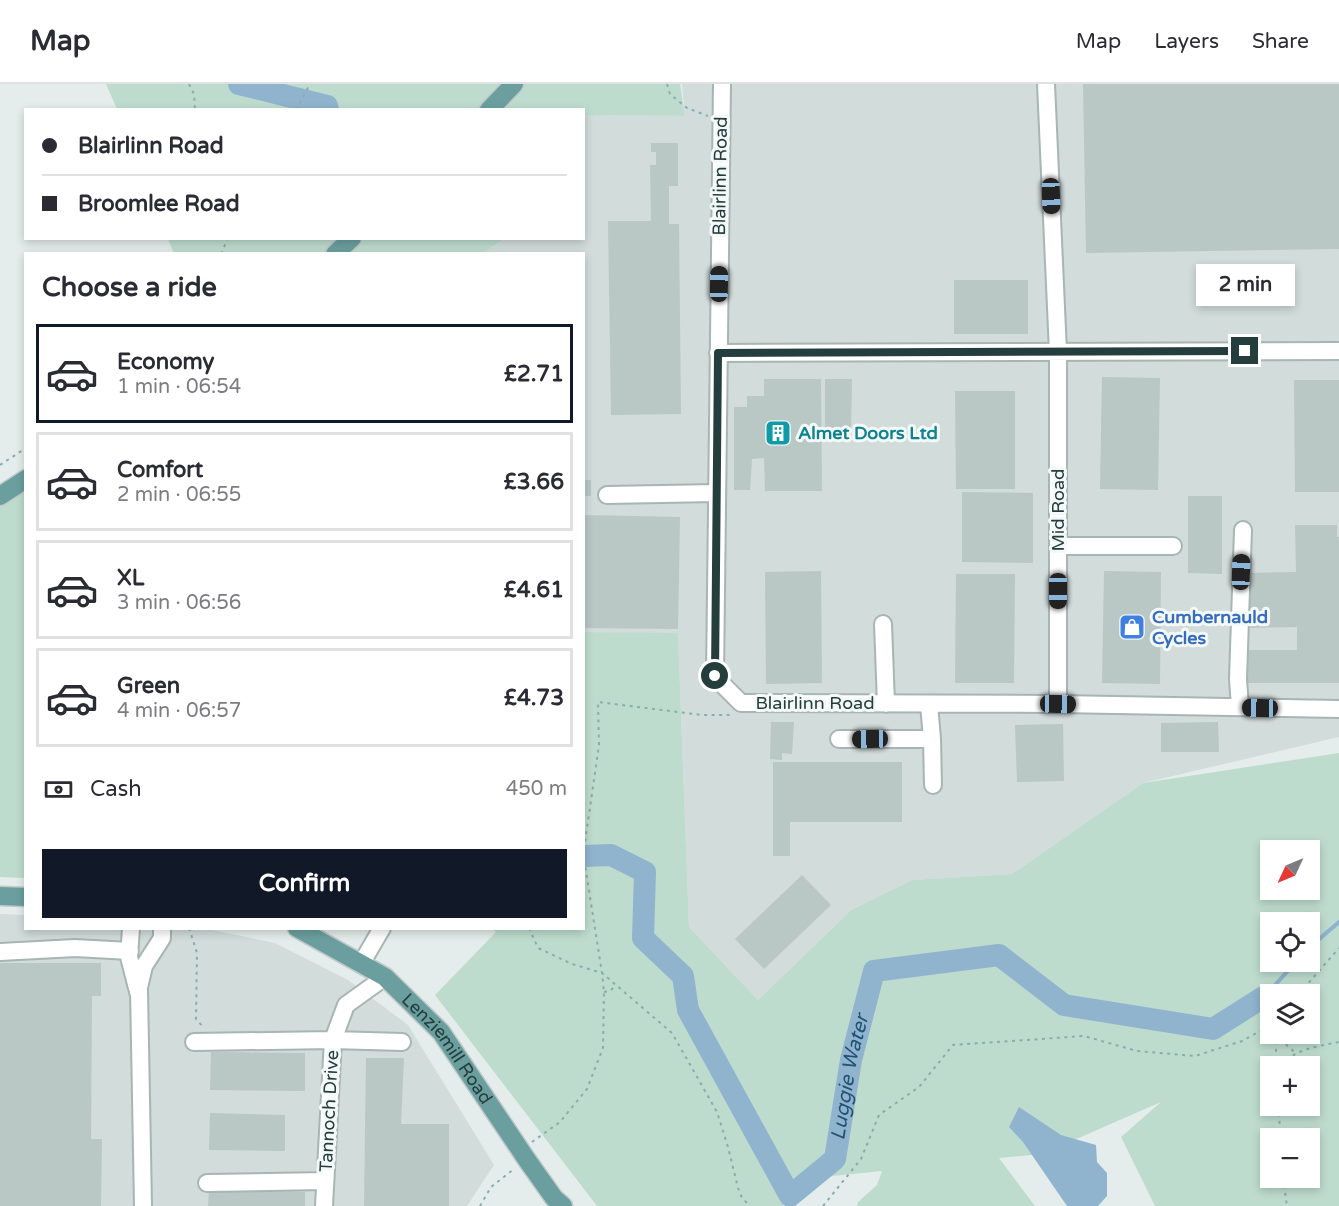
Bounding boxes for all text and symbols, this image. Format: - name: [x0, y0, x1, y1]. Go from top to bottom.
- text: Map: [30, 24, 90, 58]
- text: Map: [1076, 29, 1121, 54]
- text: Layers: [1154, 29, 1219, 54]
- text: Share: [1252, 29, 1309, 54]
- street label: Blairlinn Road: [708, 116, 732, 236]
- text: Blairlinn Road: [78, 133, 224, 159]
- car: [1041, 178, 1061, 214]
- text: Broomlee Road: [78, 191, 240, 217]
- callout: 2 min: [1196, 264, 1294, 306]
- car: [710, 266, 728, 302]
- text: Choose a ride: [42, 271, 217, 304]
- text: 2 min: [1219, 273, 1272, 297]
- route end: [1231, 337, 1258, 364]
- icon: car: [45, 347, 99, 401]
- text: Economy: [117, 349, 214, 375]
- text: £2.71: [504, 361, 564, 387]
- text: 1 min · 06:54: [117, 375, 241, 399]
- building icon: Almet Doors Ltd: [763, 418, 793, 448]
- place label: Almet Doors Ltd: [798, 422, 938, 444]
- icon: car: [45, 455, 99, 509]
- text: Comfort: [117, 457, 203, 483]
- text: £3.66: [504, 469, 564, 495]
- street label: Mid Road: [1047, 469, 1069, 551]
- text: 2 min · 06:55: [117, 483, 241, 507]
- car: [1231, 554, 1251, 590]
- icon: car: [45, 563, 99, 617]
- text: XL: [117, 565, 144, 591]
- car: [1049, 573, 1067, 609]
- text: £4.61: [504, 577, 564, 603]
- text: 3 min · 06:56: [117, 591, 241, 615]
- place label: Cumbernauld Cycles: [1152, 606, 1268, 649]
- shop icon: Cumbernauld Cycles: [1117, 612, 1147, 642]
- route start: [701, 662, 728, 689]
- icon: car: [45, 671, 99, 725]
- text: Green: [117, 673, 180, 699]
- text: £4.73: [504, 685, 564, 711]
- street label: Blairlinn Road: [755, 692, 875, 714]
- car: [1040, 695, 1076, 713]
- text: 4 min · 06:57: [117, 699, 241, 723]
- car: [1242, 699, 1278, 717]
- car: [852, 730, 888, 748]
- icon: cash: [42, 773, 75, 806]
- text: Cash: [90, 776, 142, 802]
- text: 450 m: [506, 777, 567, 801]
- north arrow: [1260, 840, 1320, 900]
- map controls: [1260, 840, 1320, 1188]
- button: Confirm: [42, 849, 567, 918]
- button: locate: [1260, 912, 1320, 972]
- button: layers: [1260, 984, 1320, 1044]
- street label: Lenziemill Road: [397, 989, 497, 1108]
- water label: Luggie Water: [826, 1010, 875, 1142]
- street label: Tannoch Drive: [315, 1049, 343, 1173]
- button: +: [1260, 1056, 1320, 1116]
- button: −: [1260, 1128, 1320, 1188]

